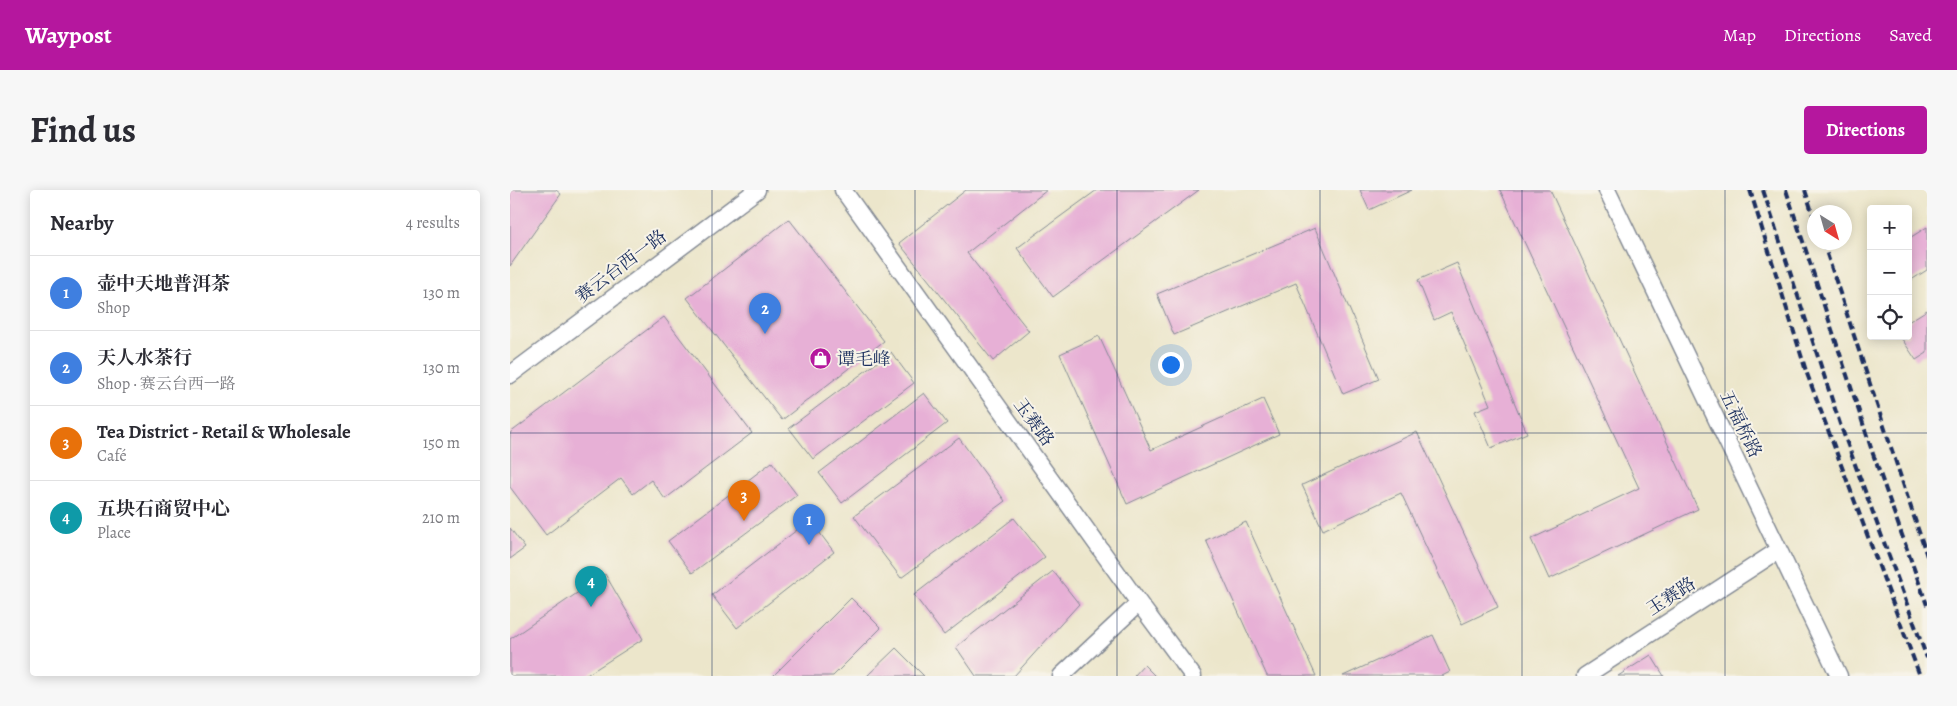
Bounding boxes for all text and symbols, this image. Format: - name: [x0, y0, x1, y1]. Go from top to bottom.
- text: Waypost: [25, 19, 112, 51]
- text: Map: [1723, 23, 1756, 47]
- text: Directions: [1784, 23, 1861, 47]
- text: Saved: [1889, 23, 1932, 47]
- text: Find us: [30, 106, 136, 154]
- button: Directions: [1804, 106, 1927, 154]
- north arrow: [1807, 205, 1852, 250]
- map controls: [1867, 205, 1912, 340]
- button: +: [1867, 205, 1912, 250]
- text: Nearby: [50, 209, 113, 237]
- text: 4 results: [406, 212, 460, 234]
- street label: 赛云台西一路: [571, 224, 671, 308]
- button: −: [1867, 250, 1912, 295]
- text: 壶中天地普洱茶: [97, 271, 230, 297]
- text: 1: [63, 282, 69, 304]
- text: 130 m: [423, 282, 460, 304]
- pin: 2: [749, 293, 781, 334]
- button: locate: [1867, 295, 1912, 340]
- text: Shop: [97, 297, 130, 319]
- text: 天人水茶行: [97, 345, 192, 371]
- shop icon: 谭毛峰: [809, 347, 833, 371]
- place label: 谭毛峰: [837, 347, 891, 371]
- your location: [1158, 352, 1184, 378]
- text: 2: [62, 357, 70, 379]
- text: 130 m: [423, 357, 460, 379]
- text: Shop · 赛云台西一路: [97, 373, 236, 395]
- street label: 五福桥路: [1714, 386, 1768, 462]
- street label: 玉赛路: [1008, 393, 1060, 451]
- text: Tea District - Retail & Wholesale: [97, 419, 351, 445]
- text: 3: [63, 432, 69, 454]
- text: 150 m: [423, 432, 460, 454]
- text: Café: [97, 445, 127, 467]
- pin: 3: [728, 480, 760, 521]
- text: 五块石商贸中心: [97, 496, 230, 522]
- pin: 1: [793, 504, 825, 545]
- text: 4: [62, 507, 70, 529]
- text: 210 m: [422, 507, 460, 529]
- text: Place: [97, 522, 131, 544]
- pin: 4: [575, 566, 607, 607]
- street label: 玉赛路: [1642, 571, 1700, 621]

